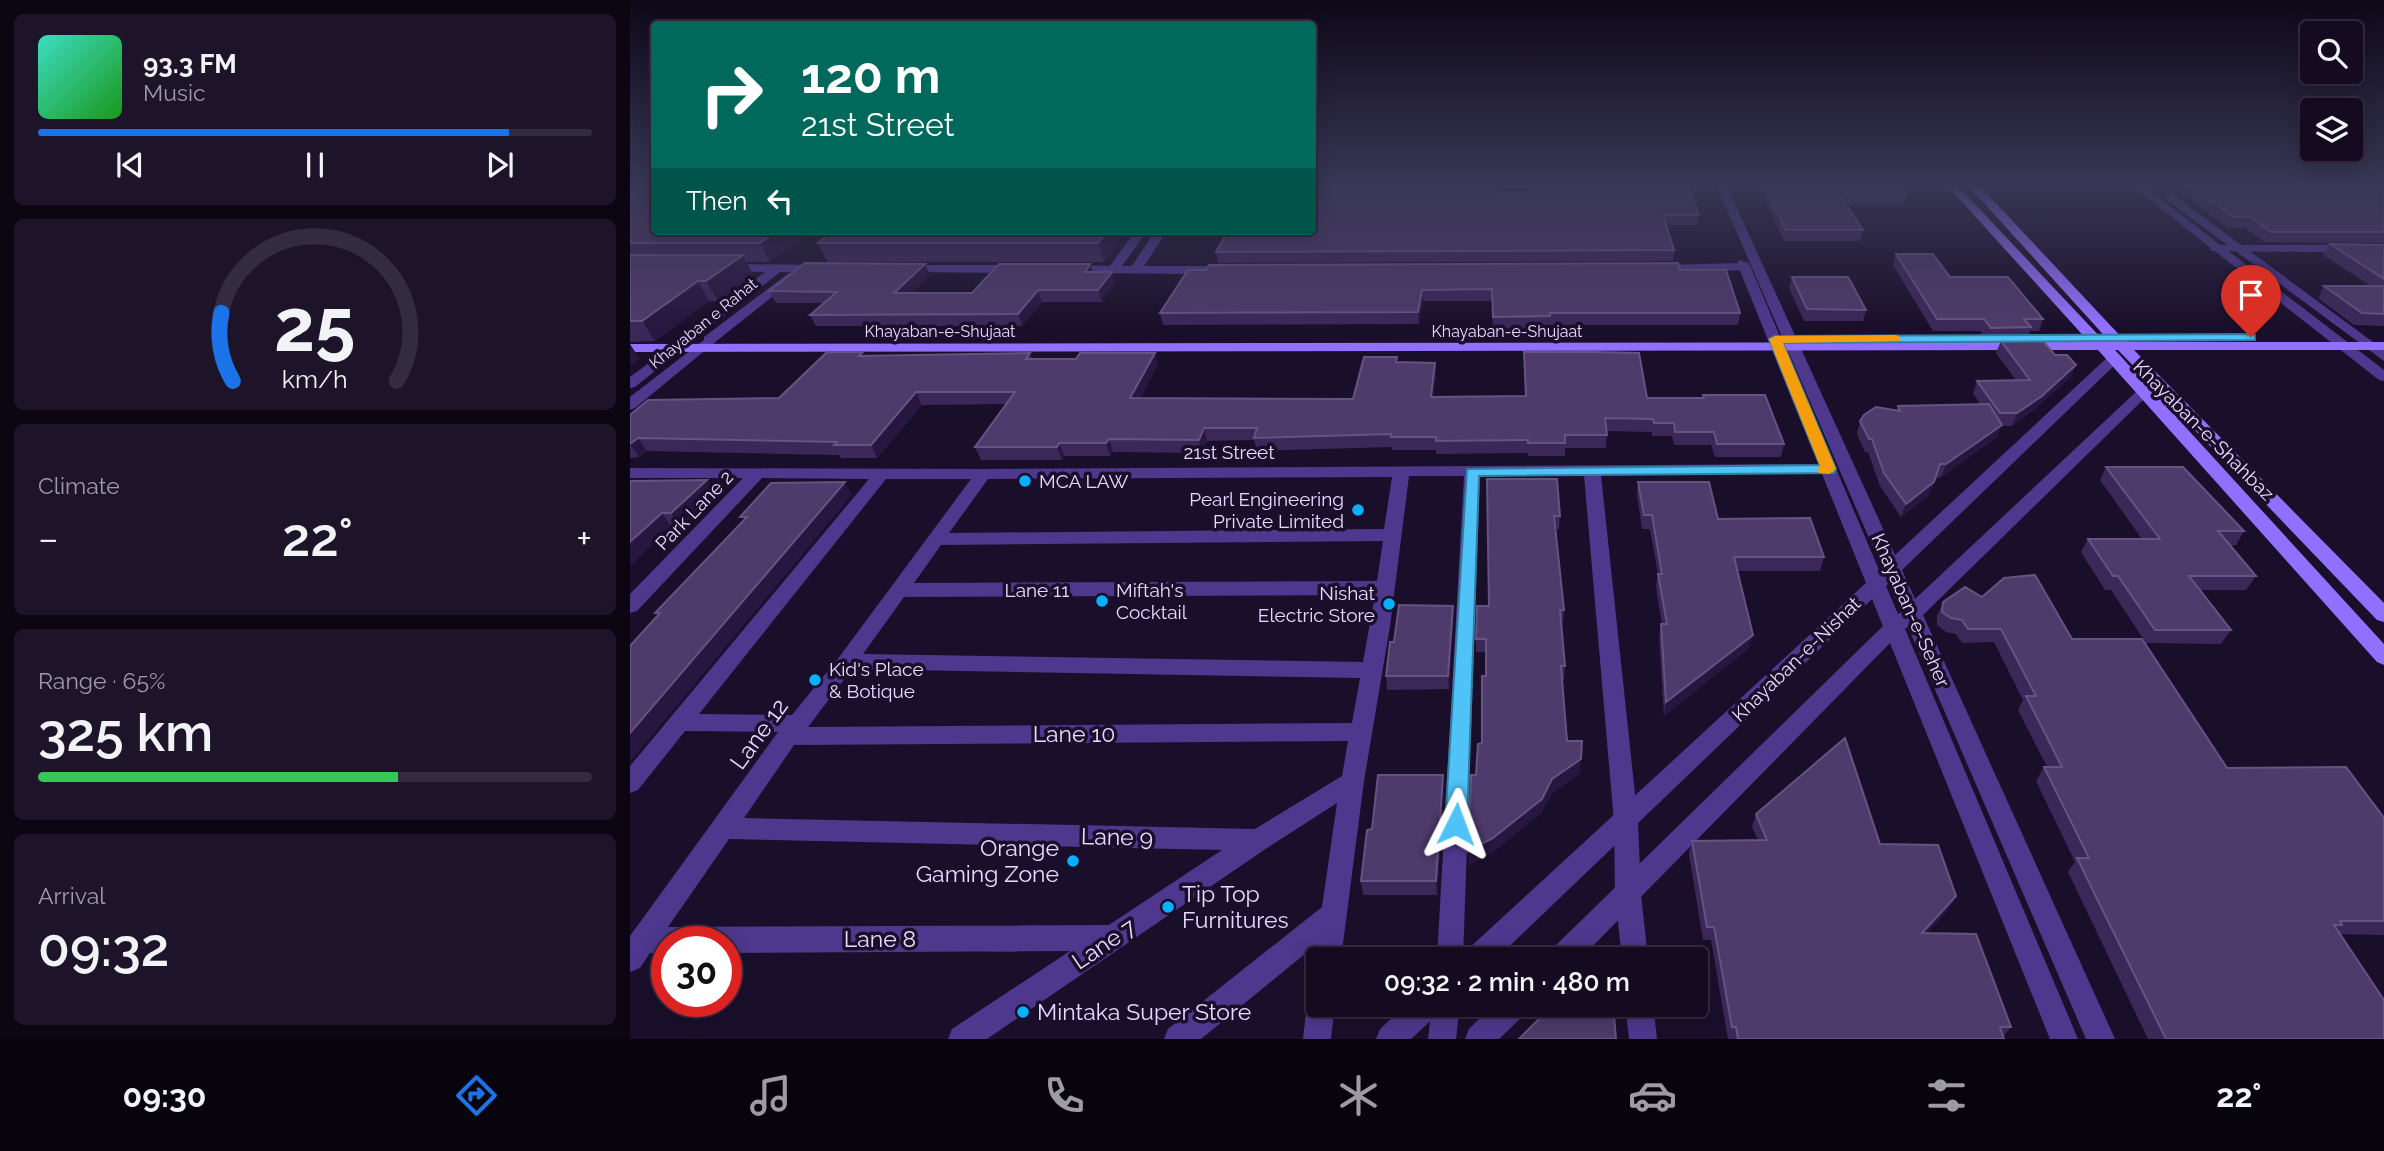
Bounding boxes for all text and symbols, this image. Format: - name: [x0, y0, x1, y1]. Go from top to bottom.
- map controls: [2300, 21, 2363, 161]
- button: search: [2300, 21, 2363, 84]
- text: 120 m: [801, 47, 940, 104]
- text: 93.3 FM: [143, 49, 237, 79]
- icon: right: [686, 49, 777, 140]
- text: Music: [143, 79, 206, 106]
- button: layers: [2300, 98, 2363, 161]
- text: 21st Street: [801, 106, 954, 143]
- icon: previous: [111, 146, 149, 184]
- icon: pause: [296, 146, 334, 184]
- icon: next: [481, 146, 519, 184]
- icon: left: [761, 182, 799, 220]
- text: Then: [686, 186, 747, 216]
- pin: [2221, 265, 2281, 337]
- street label: Khayaban e Rahat: [646, 274, 762, 373]
- icon: arrive: [2232, 276, 2270, 314]
- text: 25: [274, 283, 356, 368]
- street label: Khayaban-e-Shujaat: [865, 322, 1016, 341]
- street label: Khayaban-e-Shujaat: [1432, 322, 1583, 341]
- street label: Khayaban-e-Shahbaz: [2129, 355, 2279, 505]
- text: km/h: [282, 363, 348, 393]
- street label: 21st Street: [1183, 441, 1275, 463]
- street label: Park Lane 2: [651, 466, 737, 554]
- place label: MCA LAW: [1039, 470, 1128, 492]
- text: Climate: [38, 472, 120, 499]
- marker: MCA LAW: [1017, 473, 1033, 489]
- place label: Pearl Engineering Private Limited: [1189, 488, 1344, 532]
- marker: Pearl Engineering Private Limited: [1350, 502, 1366, 518]
- text: 22°: [282, 507, 353, 568]
- text: −: [38, 516, 58, 561]
- text: +: [576, 516, 592, 561]
- street label: Khayaban-e-Seher: [1867, 530, 1955, 690]
- street label: Lane 11: [1005, 579, 1069, 601]
- place label: Miftah's Cocktail: [1116, 579, 1188, 623]
- place label: Nishat Electric Store: [1258, 582, 1376, 626]
- street label: Khayaban-e-Nishat: [1727, 592, 1865, 726]
- marker: Miftah's Cocktail: [1094, 593, 1110, 609]
- marker: Nishat Electric Store: [1381, 596, 1397, 612]
- place label: Kid's Place & Botique: [829, 658, 924, 702]
- text: Range · 65%: [38, 667, 165, 694]
- marker: Kid's Place & Botique: [807, 672, 823, 688]
- street label: Lane 12: [724, 693, 793, 774]
- text: 325 km: [38, 702, 213, 763]
- street label: Lane 10: [1033, 720, 1115, 747]
- position arrow: [1419, 787, 1493, 861]
- street label: Lane 9: [1081, 822, 1153, 851]
- place label: Orange Gaming Zone: [916, 834, 1059, 887]
- marker: Orange Gaming Zone: [1065, 853, 1081, 869]
- place label: Tip Top Furnitures: [1182, 880, 1289, 933]
- text: Arrival: [38, 882, 105, 909]
- marker: Tip Top Furnitures: [1160, 899, 1176, 915]
- street label: Lane 7: [1067, 912, 1141, 975]
- text: 09:32: [38, 917, 169, 978]
- street label: Lane 8: [844, 925, 916, 952]
- speed limit sign: 30: [651, 926, 742, 1017]
- text: 09:32 · 2 min · 480 m: [1384, 967, 1630, 997]
- place label: Mintaka Super Store: [1037, 998, 1251, 1025]
- marker: Mintaka Super Store: [1015, 1004, 1031, 1020]
- icon: directions: [452, 1071, 501, 1120]
- icon: music: [746, 1071, 795, 1120]
- icon: phone: [1040, 1071, 1089, 1120]
- icon: climate: [1334, 1071, 1383, 1120]
- icon: car: [1628, 1071, 1677, 1120]
- icon: filters: [1922, 1071, 1971, 1120]
- text: 09:30: [123, 1077, 206, 1114]
- text: 22°: [2216, 1077, 2261, 1114]

